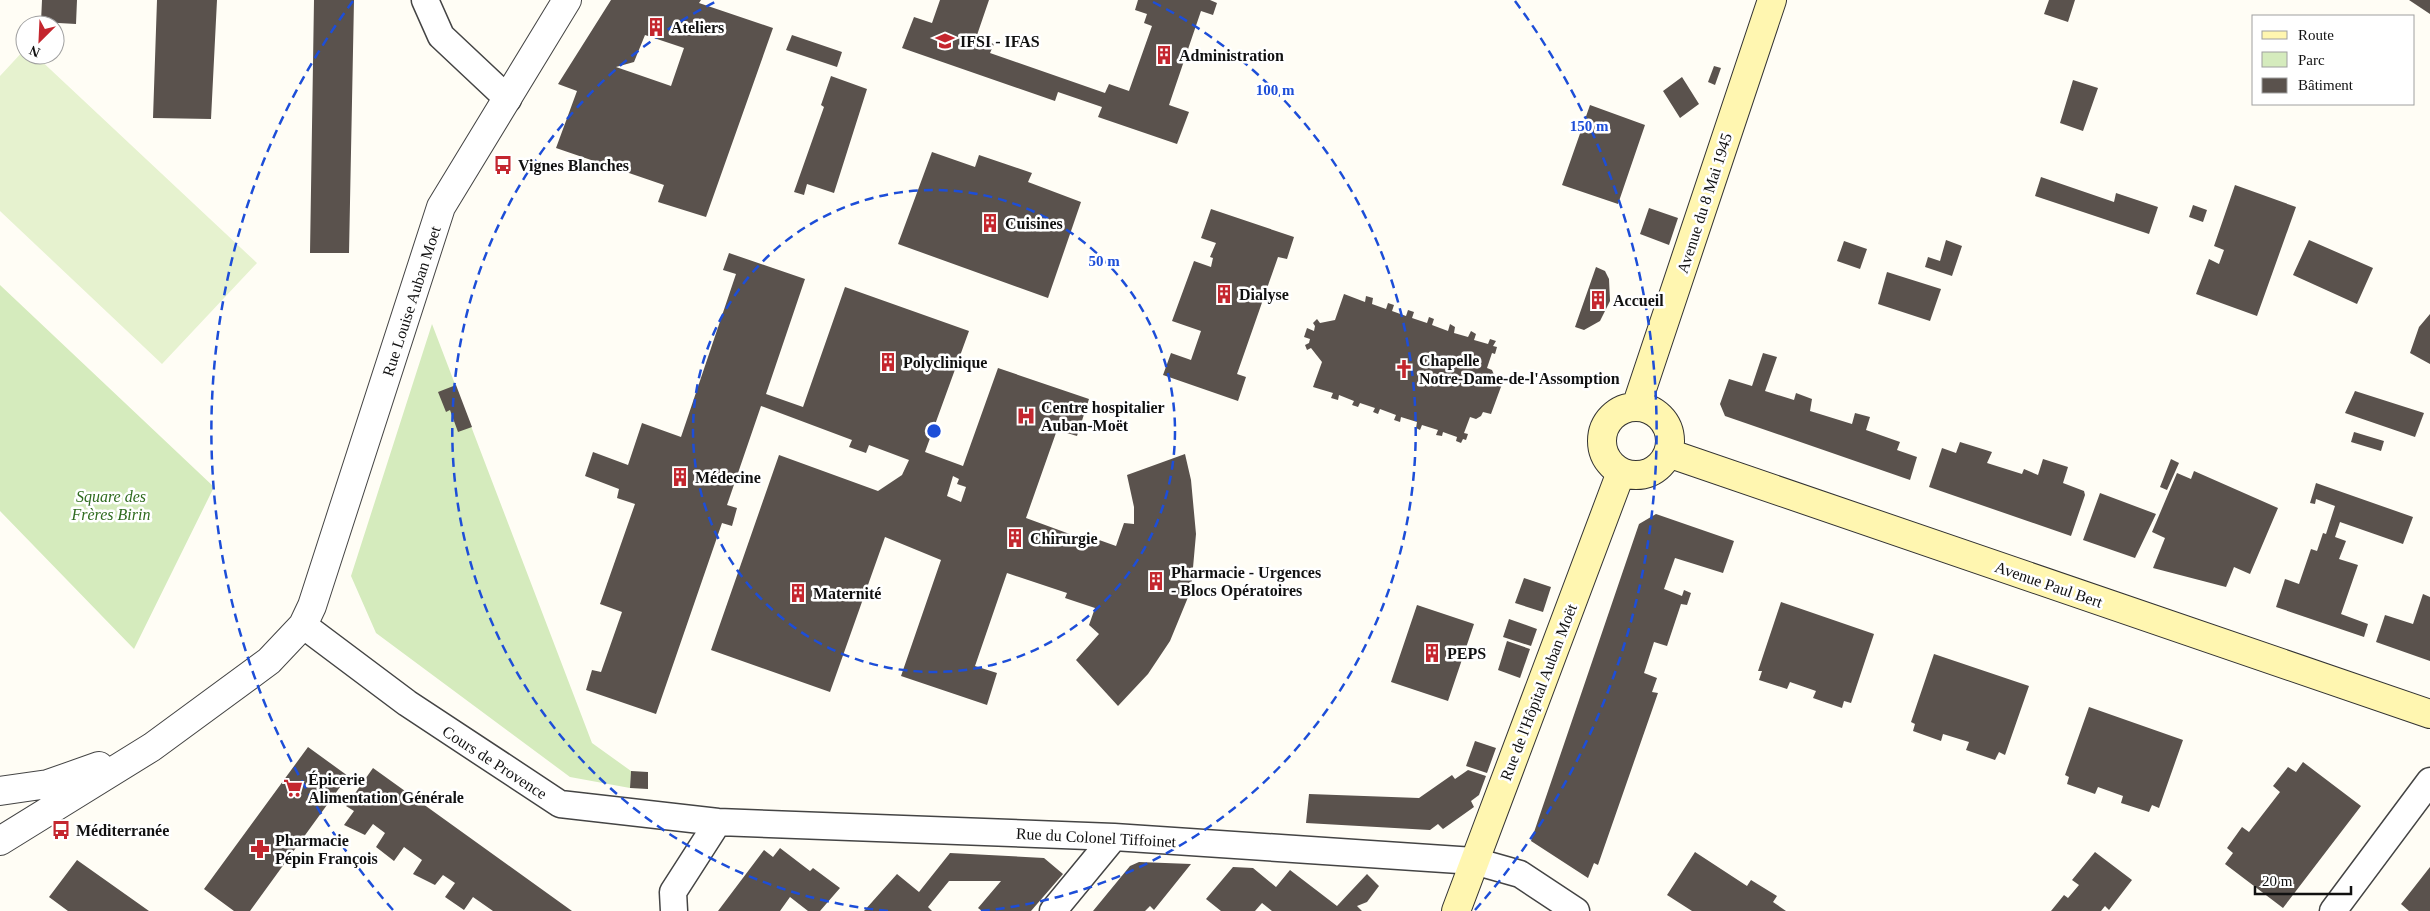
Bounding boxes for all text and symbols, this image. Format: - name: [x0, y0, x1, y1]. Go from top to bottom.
- north arrow: [15, 15, 65, 65]
- legend: [2252, 15, 2415, 105]
- building icon: Ateliers: [645, 16, 667, 38]
- place label: Ateliers: [671, 19, 724, 36]
- text: Route: [2298, 27, 2334, 43]
- school or university icon: IFSI - IFAS: [934, 30, 956, 52]
- place label: IFSI - IFAS: [960, 33, 1040, 50]
- text: N: [27, 43, 43, 60]
- building icon: Administration: [1153, 44, 1175, 66]
- place label: Administration: [1179, 47, 1284, 64]
- text: Parc: [2298, 52, 2325, 68]
- text: Bâtiment: [2298, 77, 2354, 93]
- text: 100 m: [1256, 82, 1295, 98]
- text: 150 m: [1570, 118, 1609, 134]
- street label: Avenue du 8 Mai 1945: [1674, 131, 1735, 275]
- bus stop icon: Vignes Blanches: [492, 154, 514, 176]
- place label: Vignes Blanches: [518, 157, 629, 175]
- building icon: Cuisines: [979, 212, 1001, 234]
- place label: Cuisines: [1005, 215, 1063, 232]
- street label: Rue Louise Auban Moet: [379, 223, 444, 378]
- text: 50 m: [1088, 253, 1120, 269]
- building icon: Dialyse: [1213, 283, 1235, 305]
- place label: Dialyse: [1239, 286, 1289, 304]
- building icon: Accueil: [1587, 289, 1609, 311]
- place label: Accueil: [1613, 292, 1664, 309]
- building icon: Polyclinique: [877, 351, 899, 373]
- place label: Chapelle Notre-Dame-de-l'Assomption: [1419, 352, 1620, 388]
- place label: Polyclinique: [903, 354, 987, 372]
- church icon: Chapelle Notre-Dame-de-l'Assomption: [1393, 358, 1415, 380]
- place label: Centre hospitalier Auban-Moët: [1041, 399, 1165, 434]
- hospital icon: Centre hospitalier Auban-Moët: [1015, 405, 1037, 427]
- centre of rings: [925, 422, 943, 440]
- building icon: Médecine: [669, 466, 691, 488]
- place label: Médecine: [695, 469, 761, 486]
- park label: Square des Frères Birin: [71, 488, 150, 523]
- building icon: Chirurgie: [1004, 527, 1026, 549]
- place label: Chirurgie: [1030, 530, 1098, 548]
- street label: Avenue Paul Bert: [1993, 558, 2105, 611]
- place label: Pharmacie - Urgences - Blocs Opératoires: [1171, 564, 1321, 600]
- building icon: Pharmacie - Urgences - Blocs Opératoires: [1145, 570, 1167, 592]
- building icon: Maternité: [787, 582, 809, 604]
- place label: Maternité: [813, 585, 881, 602]
- street label: Rue de l'Hôpital Auban Moët: [1497, 601, 1581, 783]
- building icon: PEPS: [1421, 642, 1443, 664]
- place label: PEPS: [1447, 645, 1486, 662]
- street label: Cours de Provence: [439, 722, 550, 802]
- place label: Épicerie Alimentation Générale: [308, 770, 464, 806]
- supermarket icon: Épicerie Alimentation Générale: [282, 777, 304, 799]
- bus stop icon: Méditerranée: [50, 819, 72, 841]
- place label: Méditerranée: [76, 822, 169, 839]
- street label: Rue du Colonel Tiffoinet: [1016, 825, 1177, 850]
- place label: Pharmacie Pépin François: [275, 832, 378, 868]
- pharmacy icon: Pharmacie Pépin François: [249, 838, 271, 860]
- scale bar: [2255, 864, 2351, 896]
- text: 20 m: [2262, 873, 2293, 889]

